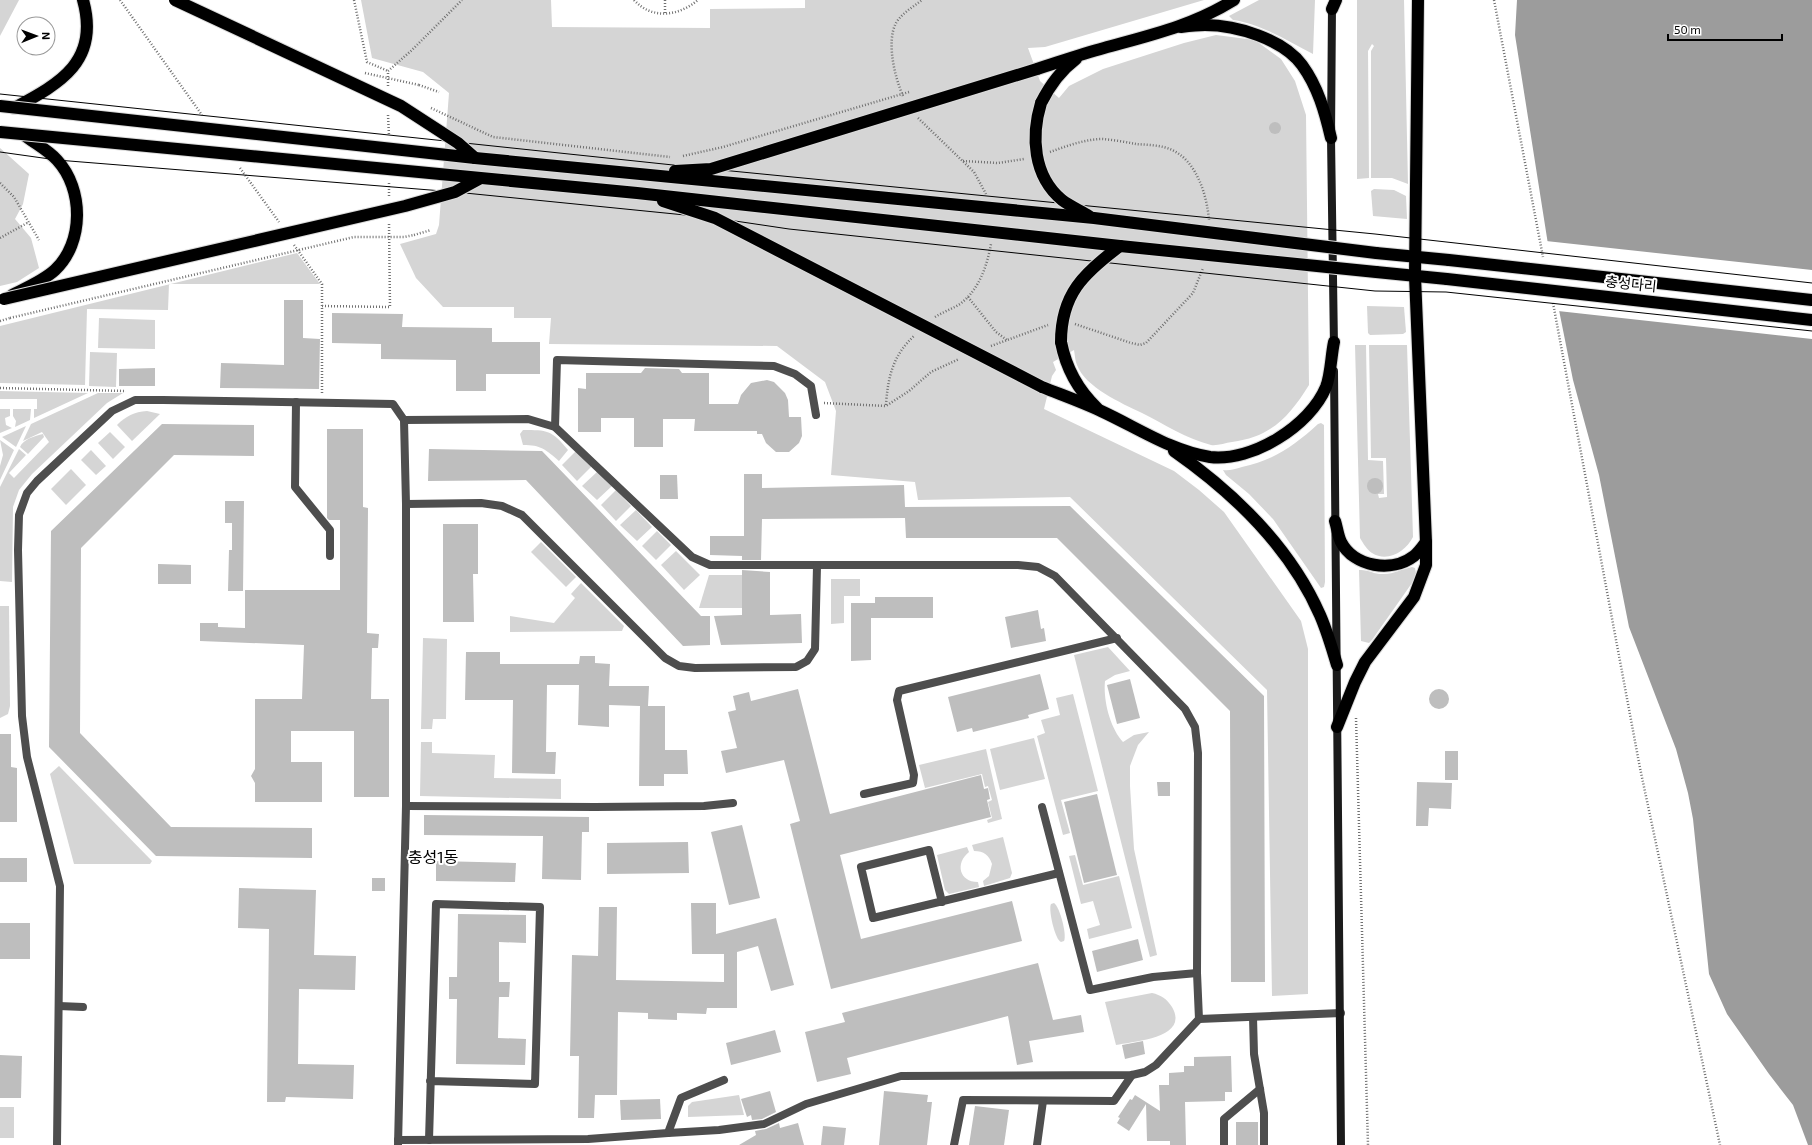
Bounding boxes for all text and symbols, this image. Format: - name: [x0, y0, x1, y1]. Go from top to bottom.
- north arrow: [16, 16, 56, 56]
- scale bar: [1668, 16, 1782, 42]
- text: 50 m: [1674, 22, 1701, 36]
- text: N: [40, 32, 53, 40]
- street label: 충성다리: [1605, 272, 1658, 295]
- district label: 충성1동: [408, 847, 459, 866]

